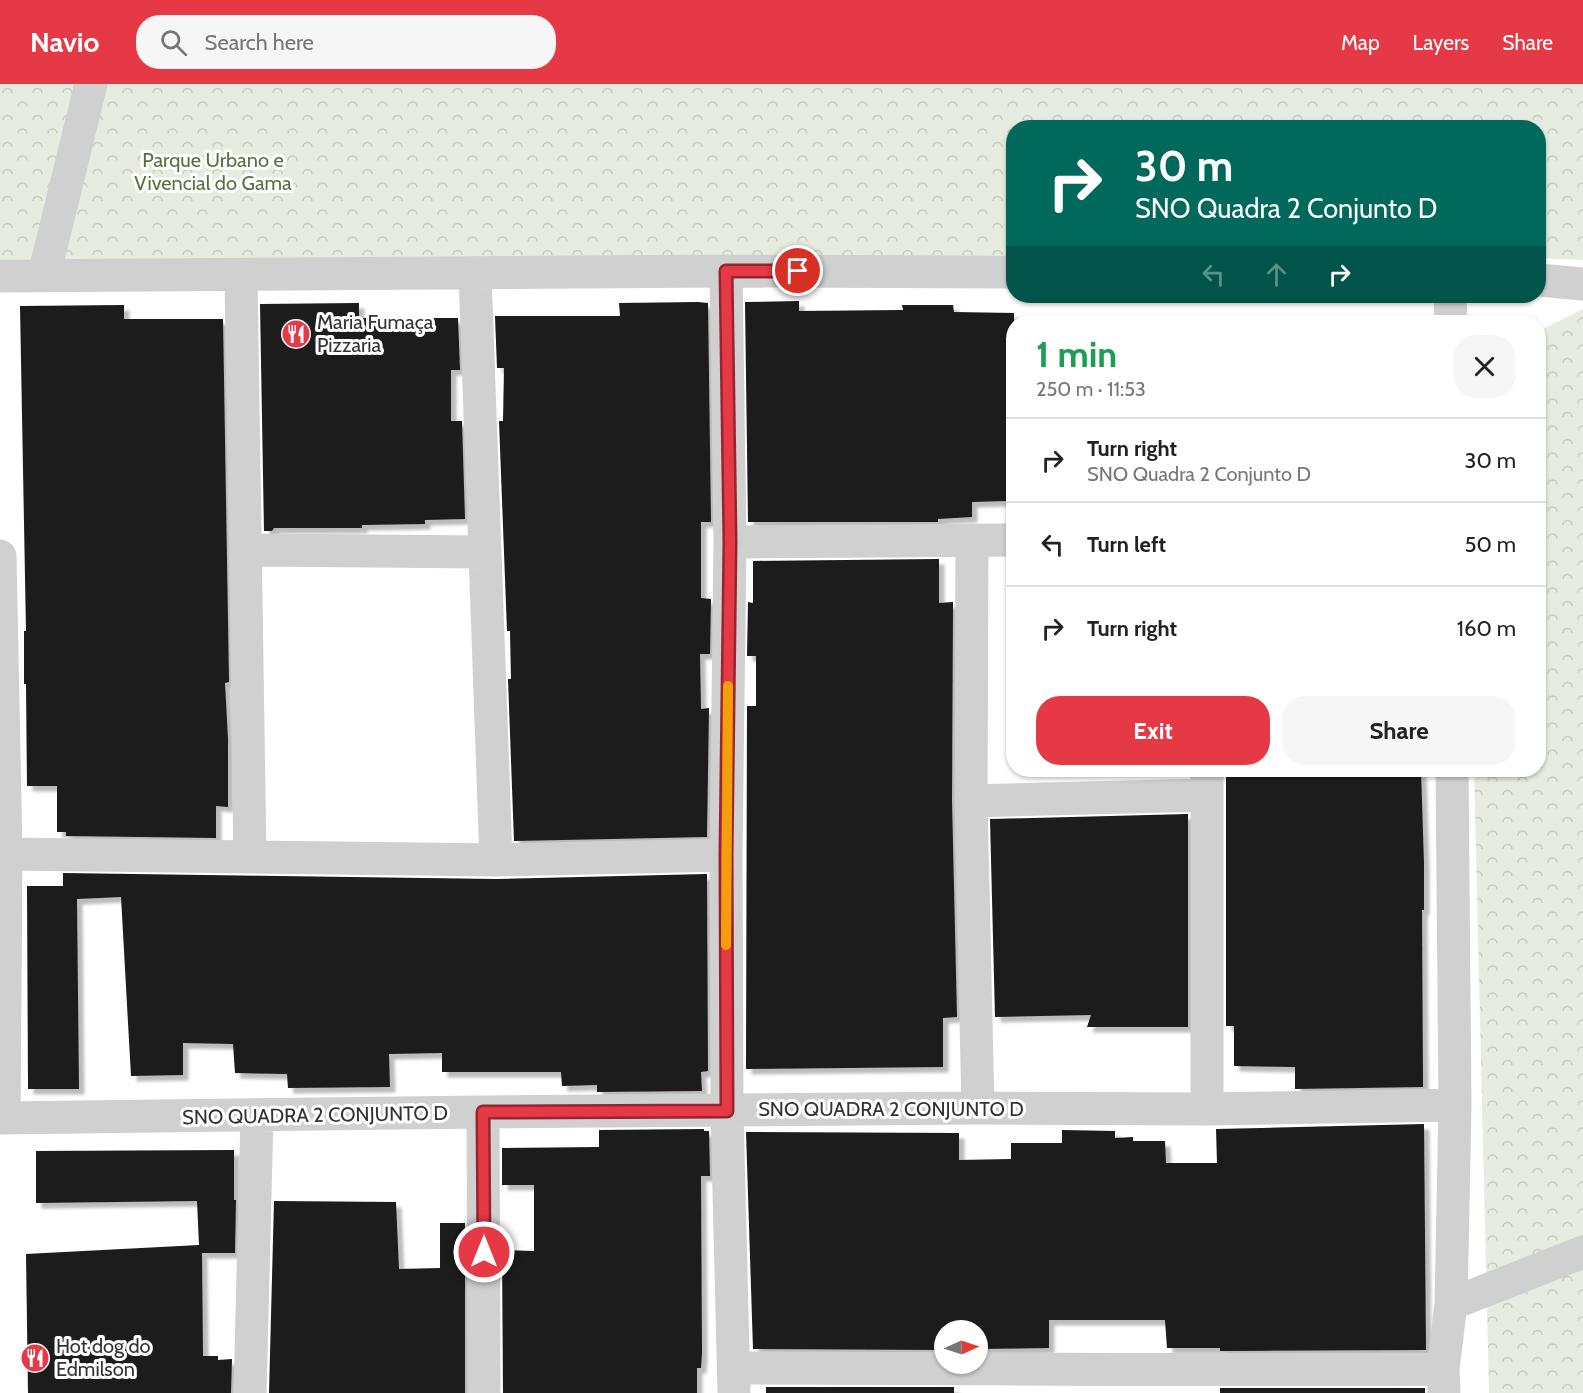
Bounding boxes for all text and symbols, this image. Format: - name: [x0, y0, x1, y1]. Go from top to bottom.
- search box: [136, 15, 556, 69]
- text: Navio: [30, 25, 100, 59]
- icon: search: [157, 26, 190, 59]
- text: Search here: [205, 29, 314, 56]
- text: Map: [1341, 30, 1380, 55]
- text: Layers: [1413, 30, 1469, 55]
- text: Share: [1502, 30, 1553, 55]
- text: 30 m: [1135, 140, 1233, 192]
- icon: right: [1036, 144, 1114, 222]
- park label: Parque Urbano e Vivencial do Gama: [134, 148, 292, 195]
- text: SNO Quadra 2 Conjunto D: [1135, 192, 1437, 225]
- pin: [772, 245, 823, 296]
- icon: arrive: [781, 254, 814, 287]
- icon: left: [1197, 258, 1230, 291]
- icon: ahead: [1260, 258, 1293, 291]
- icon: right: [1323, 258, 1356, 291]
- place label: Maria Fumaça Pizzaria: [317, 310, 434, 357]
- restaurant icon: Maria Fumaça Pizzaria: [280, 318, 312, 350]
- text: 1 min: [1036, 332, 1117, 376]
- button: close: [1453, 335, 1516, 398]
- text: 250 m · 11:53: [1036, 377, 1146, 401]
- text: Turn right: [1087, 435, 1177, 462]
- icon: right: [1036, 444, 1069, 477]
- text: 30 m: [1464, 447, 1516, 474]
- text: SNO Quadra 2 Conjunto D: [1087, 462, 1311, 486]
- icon: left: [1036, 528, 1069, 561]
- text: Turn left: [1087, 531, 1166, 558]
- text: 50 m: [1464, 531, 1516, 558]
- icon: right: [1036, 612, 1069, 645]
- text: Turn right: [1087, 615, 1177, 642]
- text: 160 m: [1457, 615, 1516, 642]
- button: Exit: [1036, 696, 1270, 765]
- button: Share: [1282, 696, 1516, 765]
- street label: SNO QUADRA 2 CONJUNTO D: [758, 1097, 1024, 1121]
- street label: SNO QUADRA 2 CONJUNTO D: [182, 1101, 448, 1129]
- position arrow: [452, 1220, 516, 1284]
- north arrow: [934, 1320, 988, 1374]
- map controls: [934, 1320, 988, 1374]
- place label: Hot dog do Edmilson: [56, 1334, 151, 1381]
- restaurant icon: Hot dog do Edmilson: [19, 1342, 51, 1374]

